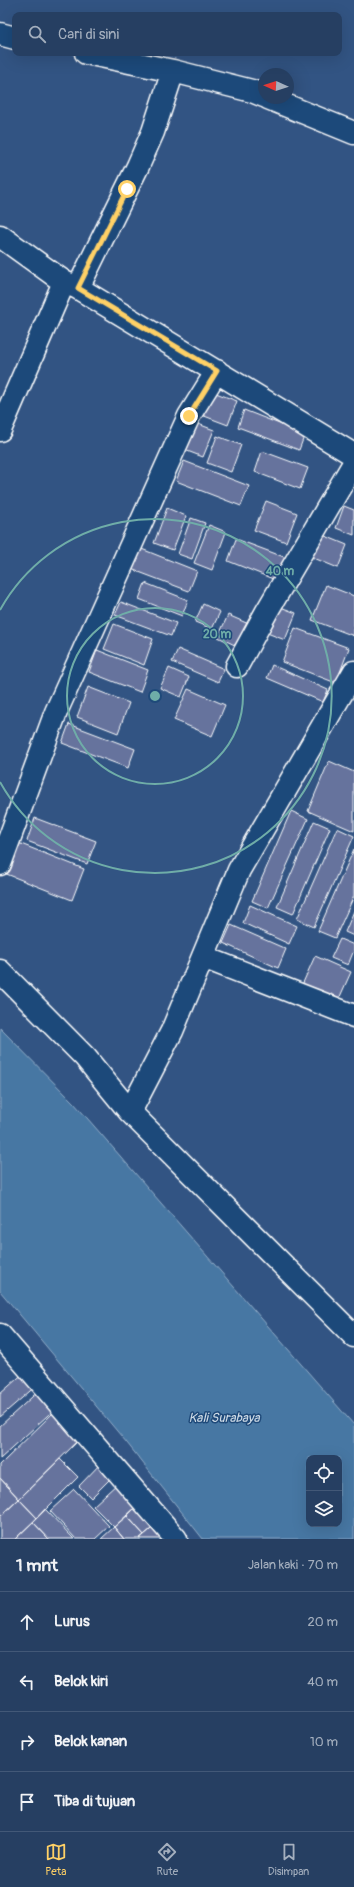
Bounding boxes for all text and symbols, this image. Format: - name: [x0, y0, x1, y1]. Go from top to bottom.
- search box: [12, 12, 342, 56]
- icon: search: [26, 23, 48, 45]
- text: Cari di sini: [58, 25, 119, 44]
- north arrow: [258, 68, 294, 104]
- route start: [118, 180, 136, 198]
- route end: [180, 407, 198, 425]
- text: 40 m: [265, 564, 295, 579]
- text: 20 m: [203, 627, 231, 642]
- centre of rings: [148, 689, 162, 703]
- water label: Kali Surabaya: [189, 1410, 260, 1426]
- map controls: [306, 1455, 342, 1527]
- button: locate: [306, 1455, 342, 1491]
- button: layers: [306, 1491, 342, 1527]
- text: 1 mnt: [16, 1555, 58, 1576]
- text: Jalan kaki · 70 m: [248, 1557, 338, 1573]
- icon: ahead: [16, 1611, 38, 1633]
- text: Lurus: [54, 1612, 90, 1631]
- text: 20 m: [307, 1614, 338, 1630]
- icon: left: [16, 1671, 38, 1693]
- text: Belok kiri: [54, 1672, 108, 1691]
- text: 40 m: [307, 1674, 338, 1690]
- icon: right: [16, 1731, 38, 1753]
- text: Belok kanan: [54, 1732, 127, 1751]
- text: 10 m: [310, 1734, 338, 1750]
- icon: arrive: [16, 1791, 38, 1813]
- text: Tiba di tujuan: [54, 1792, 135, 1811]
- tab: Peta: [45, 1841, 67, 1878]
- tab: Rute: [156, 1841, 178, 1878]
- tab: Disimpan: [268, 1841, 309, 1878]

